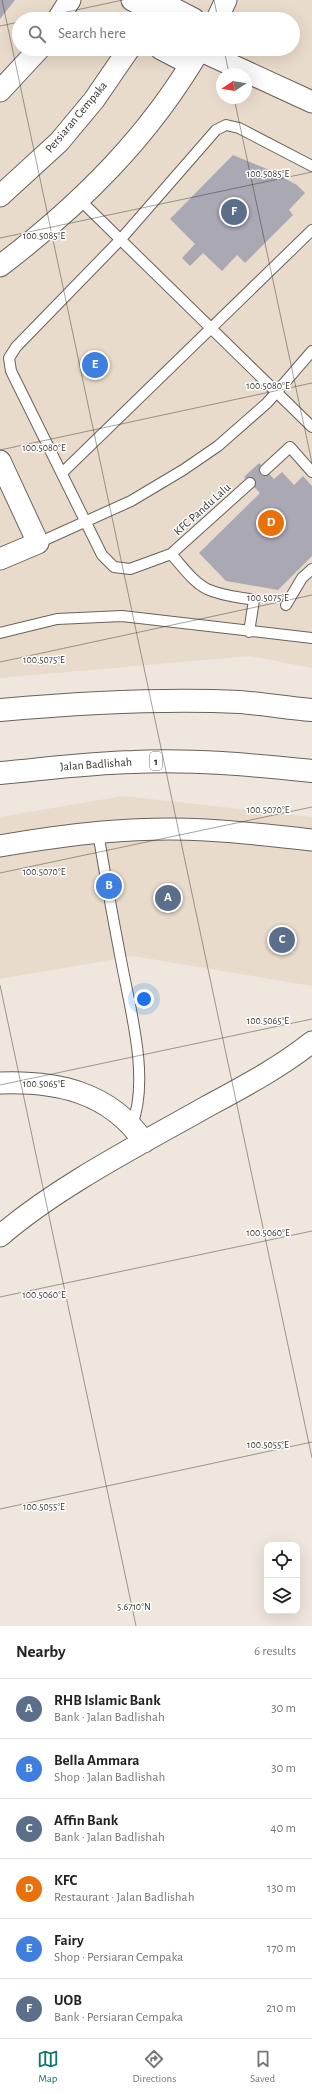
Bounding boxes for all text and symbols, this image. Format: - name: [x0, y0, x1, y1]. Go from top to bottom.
- search box: [12, 12, 300, 56]
- icon: search: [26, 23, 48, 45]
- text: Search here: [58, 26, 126, 41]
- north arrow: [216, 68, 252, 104]
- street label: Persiaran Cempaka: [43, 79, 109, 155]
- text: 100.5085°E: [247, 169, 289, 179]
- pin: F: [221, 197, 247, 227]
- text: 100.5085°E: [23, 231, 65, 241]
- pin: E: [82, 350, 108, 380]
- text: 100.5080°E: [246, 381, 290, 391]
- text: 100.5080°E: [22, 443, 66, 453]
- street label: KFC Pandu Lalu: [171, 481, 233, 537]
- pin: D: [258, 508, 284, 538]
- text: 100.5075°E: [247, 593, 289, 603]
- text: 100.5075°E: [23, 655, 65, 665]
- road number: 1: [150, 752, 162, 770]
- street label: Jalan Badlishah: [60, 755, 132, 773]
- text: 100.5070°E: [247, 805, 290, 815]
- text: 100.5070°E: [23, 867, 66, 877]
- pin: B: [96, 871, 122, 901]
- pin: A: [155, 883, 181, 913]
- pin: C: [269, 925, 295, 955]
- your location: [134, 989, 154, 1009]
- text: 100.5065°E: [247, 1016, 289, 1026]
- text: 100.5065°E: [23, 1079, 65, 1089]
- text: 100.5060°E: [246, 1228, 290, 1238]
- text: 100.5060°E: [22, 1290, 66, 1300]
- text: 100.5055°E: [247, 1440, 289, 1450]
- text: 100.5055°E: [23, 1502, 65, 1512]
- map controls: [264, 1542, 300, 1614]
- button: locate: [264, 1542, 300, 1578]
- button: layers: [264, 1578, 300, 1614]
- text: 5.6710°N: [117, 1602, 151, 1612]
- text: Nearby: [16, 1643, 66, 1660]
- text: 6 results: [254, 1645, 296, 1658]
- text: RHB Islamic Bank: [54, 1693, 161, 1708]
- text: A: [25, 1702, 33, 1715]
- text: 30 m: [271, 1702, 296, 1715]
- text: Bank · Jalan Badlishah: [54, 1711, 165, 1724]
- text: Bella Ammara: [54, 1753, 139, 1768]
- text: B: [25, 1762, 33, 1775]
- text: 30 m: [271, 1762, 296, 1775]
- text: Shop · Jalan Badlishah: [54, 1771, 165, 1784]
- text: Affin Bank: [54, 1813, 118, 1828]
- text: C: [26, 1822, 32, 1835]
- text: 40 m: [270, 1822, 296, 1835]
- text: Bank · Jalan Badlishah: [54, 1831, 165, 1844]
- text: KFC: [54, 1873, 77, 1888]
- text: D: [25, 1882, 33, 1895]
- text: 130 m: [267, 1882, 296, 1895]
- text: Restaurant · Jalan Badlishah: [54, 1891, 194, 1904]
- text: Fairy: [54, 1933, 84, 1948]
- text: E: [26, 1942, 32, 1955]
- text: 170 m: [267, 1942, 296, 1955]
- text: Shop · Persiaran Cempaka: [54, 1951, 183, 1964]
- text: UOB: [54, 1993, 82, 2008]
- text: F: [26, 2002, 32, 2015]
- text: 210 m: [266, 2002, 296, 2015]
- text: Bank · Persiaran Cempaka: [54, 2011, 183, 2024]
- tab: Map: [37, 2048, 59, 2085]
- tab: Directions: [132, 2048, 176, 2085]
- tab: Saved: [250, 2048, 275, 2085]

